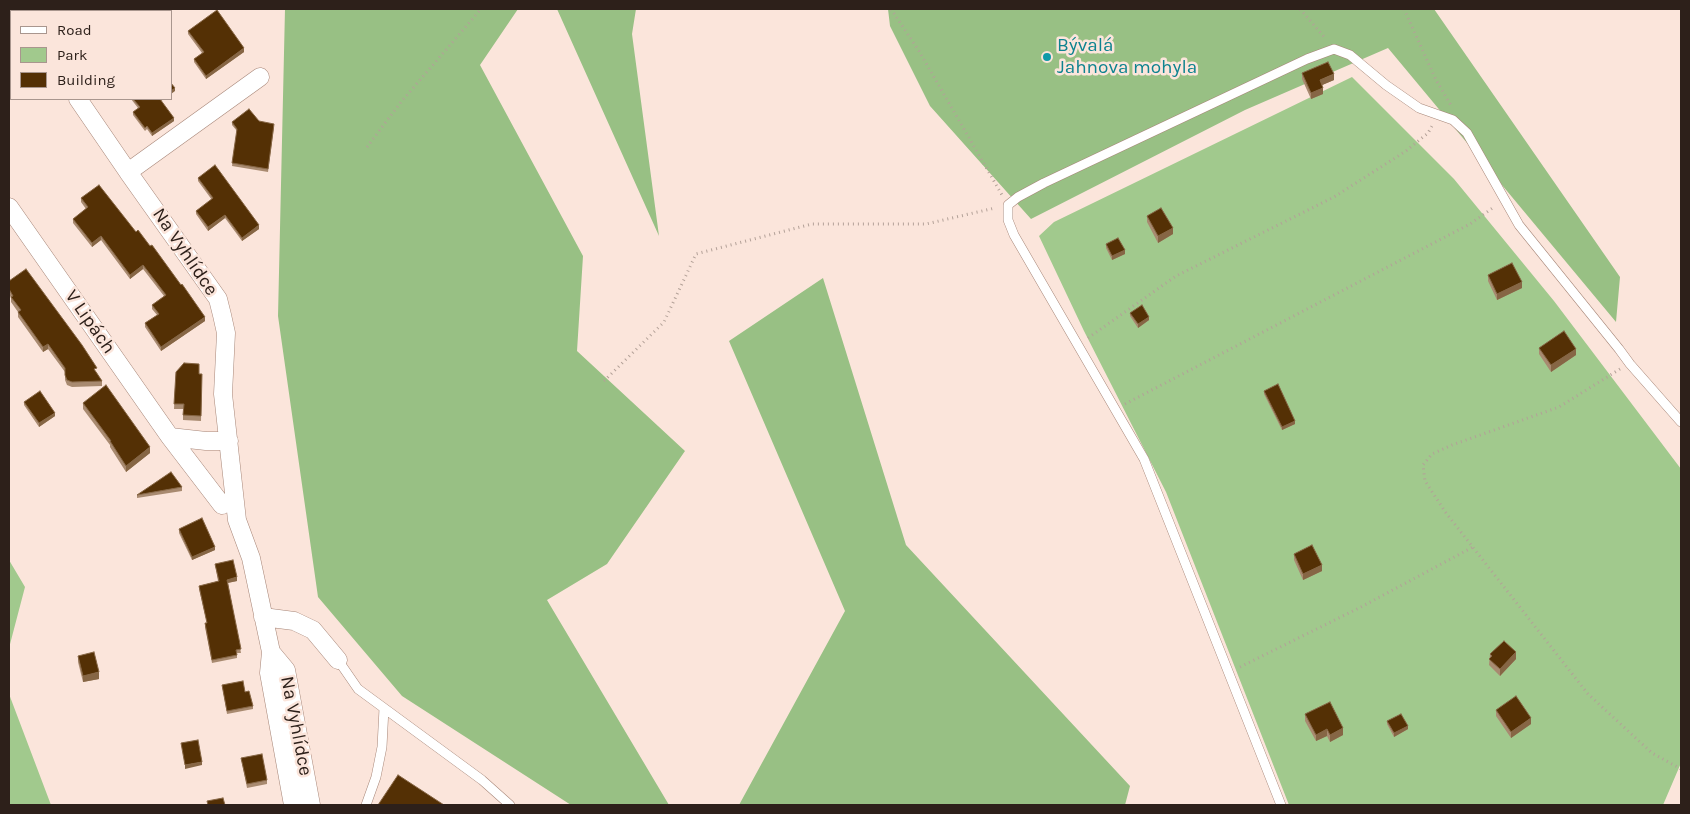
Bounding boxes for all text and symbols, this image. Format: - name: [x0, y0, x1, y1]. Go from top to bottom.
- legend: [10, 10, 172, 100]
- text: Road: [57, 21, 92, 39]
- place label: Bývalá Jahnova mohyla: [1057, 35, 1197, 79]
- text: Park: [57, 46, 87, 64]
- marker: Bývalá Jahnova mohyla: [1041, 51, 1053, 63]
- text: Building: [57, 71, 115, 89]
- street label: Na Vyhlídce: [147, 204, 223, 300]
- street label: V Lipách: [60, 286, 120, 358]
- street label: Na Vyhlídce: [275, 674, 317, 778]

